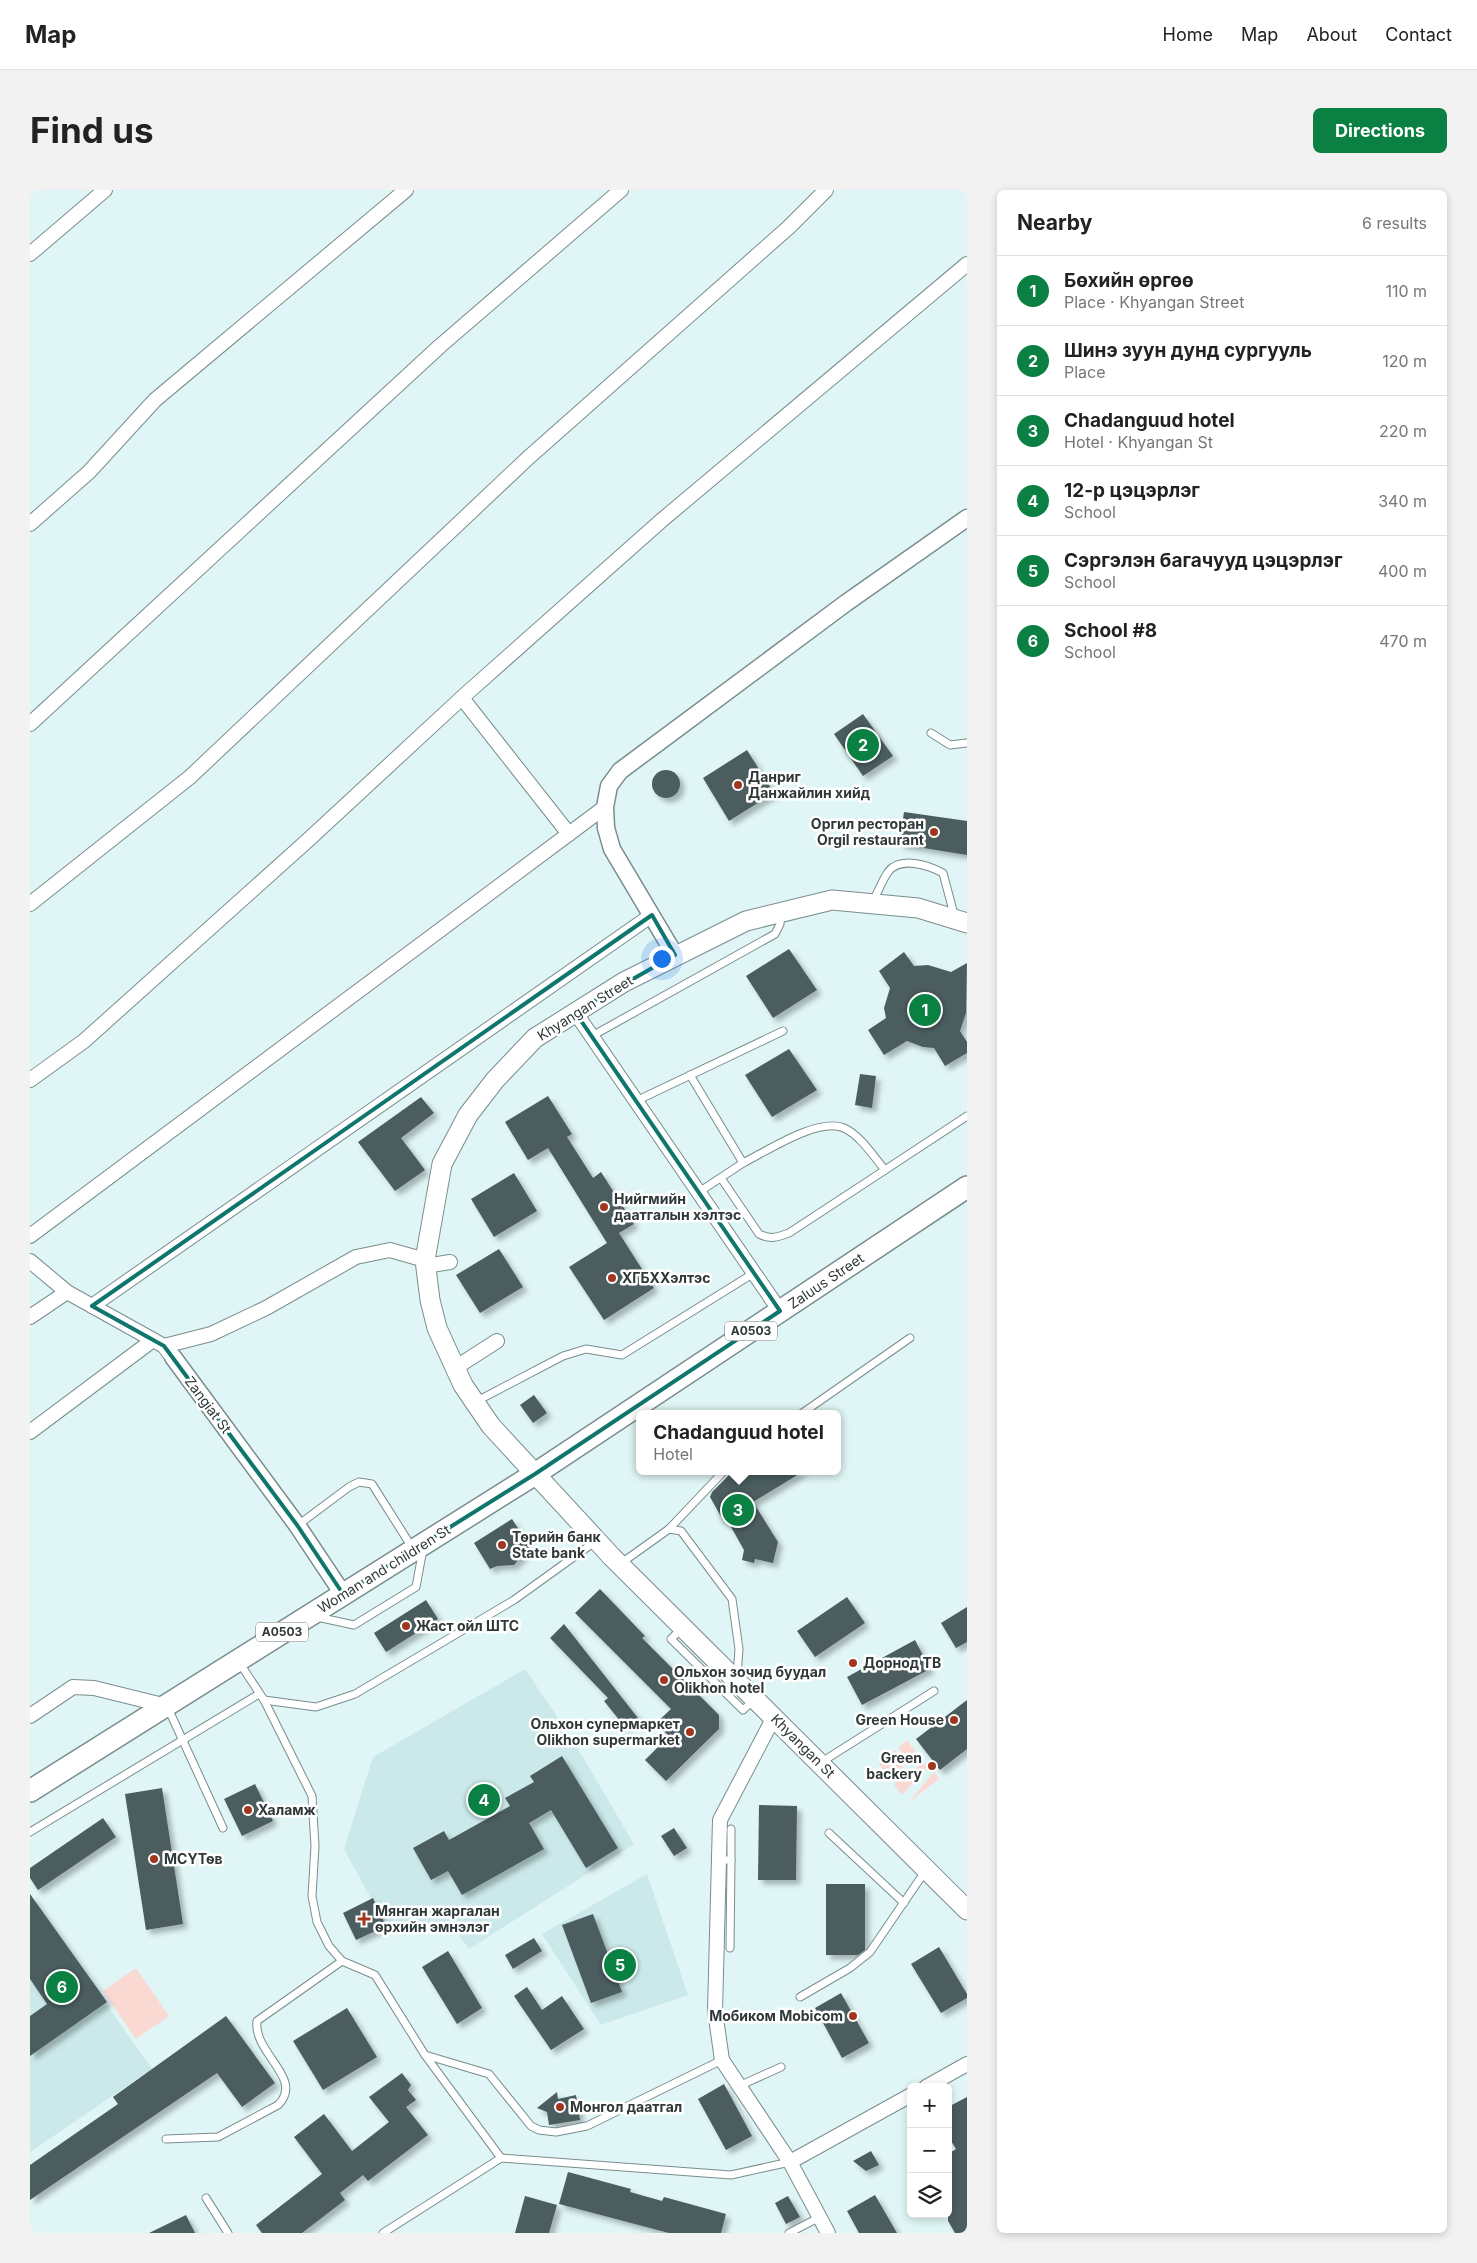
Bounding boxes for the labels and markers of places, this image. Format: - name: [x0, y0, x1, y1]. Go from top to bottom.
- pin: 2: [847, 726, 879, 764]
- place label: Данриг Данжайлин хийд: [748, 768, 870, 801]
- marker: Данриг Данжайлин хийд: [732, 779, 744, 791]
- place label: Оргил ресторан Orgil restaurant: [811, 815, 924, 848]
- marker: Оргил ресторан Orgil restaurant: [928, 826, 940, 838]
- pin: 1: [909, 991, 941, 1029]
- place label: Нийгмийн даатгалын хэлтэс: [614, 1190, 741, 1223]
- marker: Нийгмийн даатгалын хэлтэс: [598, 1201, 610, 1213]
- place label: ХГБХХэлтэс: [622, 1269, 710, 1286]
- marker: ХГБХХэлтэс: [606, 1272, 618, 1284]
- pin: 3: [722, 1491, 754, 1529]
- place label: Төрийн банк State bank: [512, 1528, 602, 1561]
- marker: Төрийн банк State bank: [496, 1539, 508, 1551]
- place label: Жаст ойл ШТС: [416, 1617, 519, 1634]
- marker: Жаст ойл ШТС: [400, 1620, 412, 1632]
- place label: Дорнод ТВ: [863, 1654, 941, 1671]
- marker: Дорнод ТВ: [847, 1657, 859, 1669]
- place label: Ольхон зочид буудал Olikhon hotel: [674, 1663, 826, 1696]
- marker: Ольхон зочид буудал Olikhon hotel: [658, 1674, 670, 1686]
- place label: Green House: [855, 1711, 944, 1728]
- marker: Green House: [948, 1714, 960, 1726]
- place label: Ольхон супермаркет Olikhon supermarket: [530, 1715, 680, 1748]
- marker: Ольхон супермаркет Olikhon supermarket: [684, 1726, 696, 1738]
- place label: Green backery: [866, 1749, 923, 1782]
- marker: Green backery: [926, 1760, 938, 1772]
- pin: 4: [468, 1781, 500, 1819]
- place label: Халамж: [258, 1801, 316, 1818]
- marker: Халамж: [242, 1804, 254, 1816]
- place label: МСҮТөв: [164, 1850, 223, 1867]
- marker: МСҮТөв: [148, 1853, 160, 1865]
- place label: Мянган жаргалан өрхийн эмнэлэг: [375, 1902, 500, 1935]
- marker: Мянган жаргалан өрхийн эмнэлэг: [357, 1912, 371, 1926]
- pin: 5: [604, 1946, 636, 1984]
- pin: 6: [46, 1968, 78, 2006]
- place label: Мобиком Mobicom: [709, 2007, 843, 2024]
- marker: Мобиком Mobicom: [847, 2010, 859, 2022]
- place label: Монгол даатгал: [570, 2098, 682, 2115]
- marker: Монгол даатгал: [554, 2101, 566, 2113]

